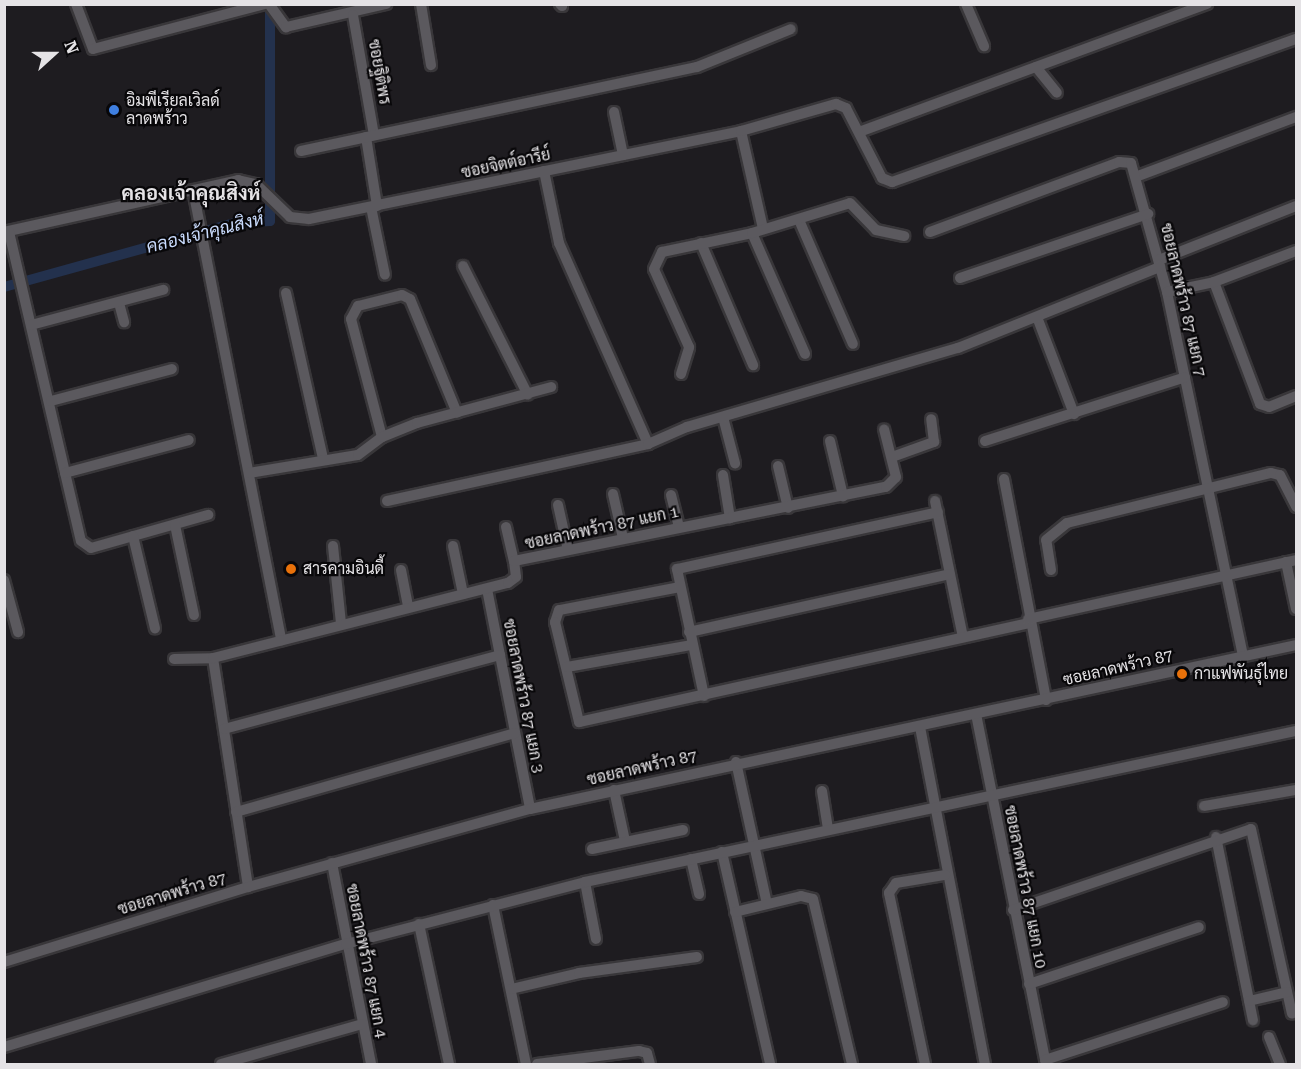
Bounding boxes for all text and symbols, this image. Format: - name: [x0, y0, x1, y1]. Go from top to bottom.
- north arrow: [24, 24, 84, 84]
- text: N: [60, 38, 82, 57]
- street label: ซอยฐิติพร: [364, 38, 394, 106]
- place label: อิมพีเรียลเวิลด์ ลาดพร้าว: [126, 91, 220, 129]
- marker: อิมพีเรียลเวิลด์ ลาดพร้าว: [107, 103, 121, 117]
- street label: ซอยจิตต์อารีย์: [460, 145, 552, 183]
- district label: คลองเจ้าคุณสิงห์: [122, 181, 260, 205]
- water label: คลองเจ้าคุณสิงห์: [144, 208, 266, 258]
- street label: ซอยลาดพร้าว 87 แยก 7: [1156, 221, 1210, 379]
- street label: ซอยลาดพร้าว 87 แยก 1: [523, 502, 681, 554]
- place label: สารคามอินดี้: [303, 559, 384, 579]
- marker: สารคามอินดี้: [284, 562, 298, 576]
- street label: ซอยลาดพร้าว 87 แยก 3: [499, 617, 547, 775]
- street label: ซอยลาดพร้าว 87: [1061, 646, 1175, 690]
- place label: กาแฟพันธ์ุไทย: [1194, 664, 1288, 684]
- marker: กาแฟพันธ์ุไทย: [1175, 667, 1189, 681]
- street label: ซอยลาดพร้าว 87: [585, 746, 699, 790]
- street label: ซอยลาดพร้าว 87 แยก 10: [1000, 804, 1050, 970]
- street label: ซอยลาดพร้าว 87: [116, 868, 228, 920]
- street label: ซอยลาดพร้าว 87 แยก 4: [342, 882, 390, 1040]

